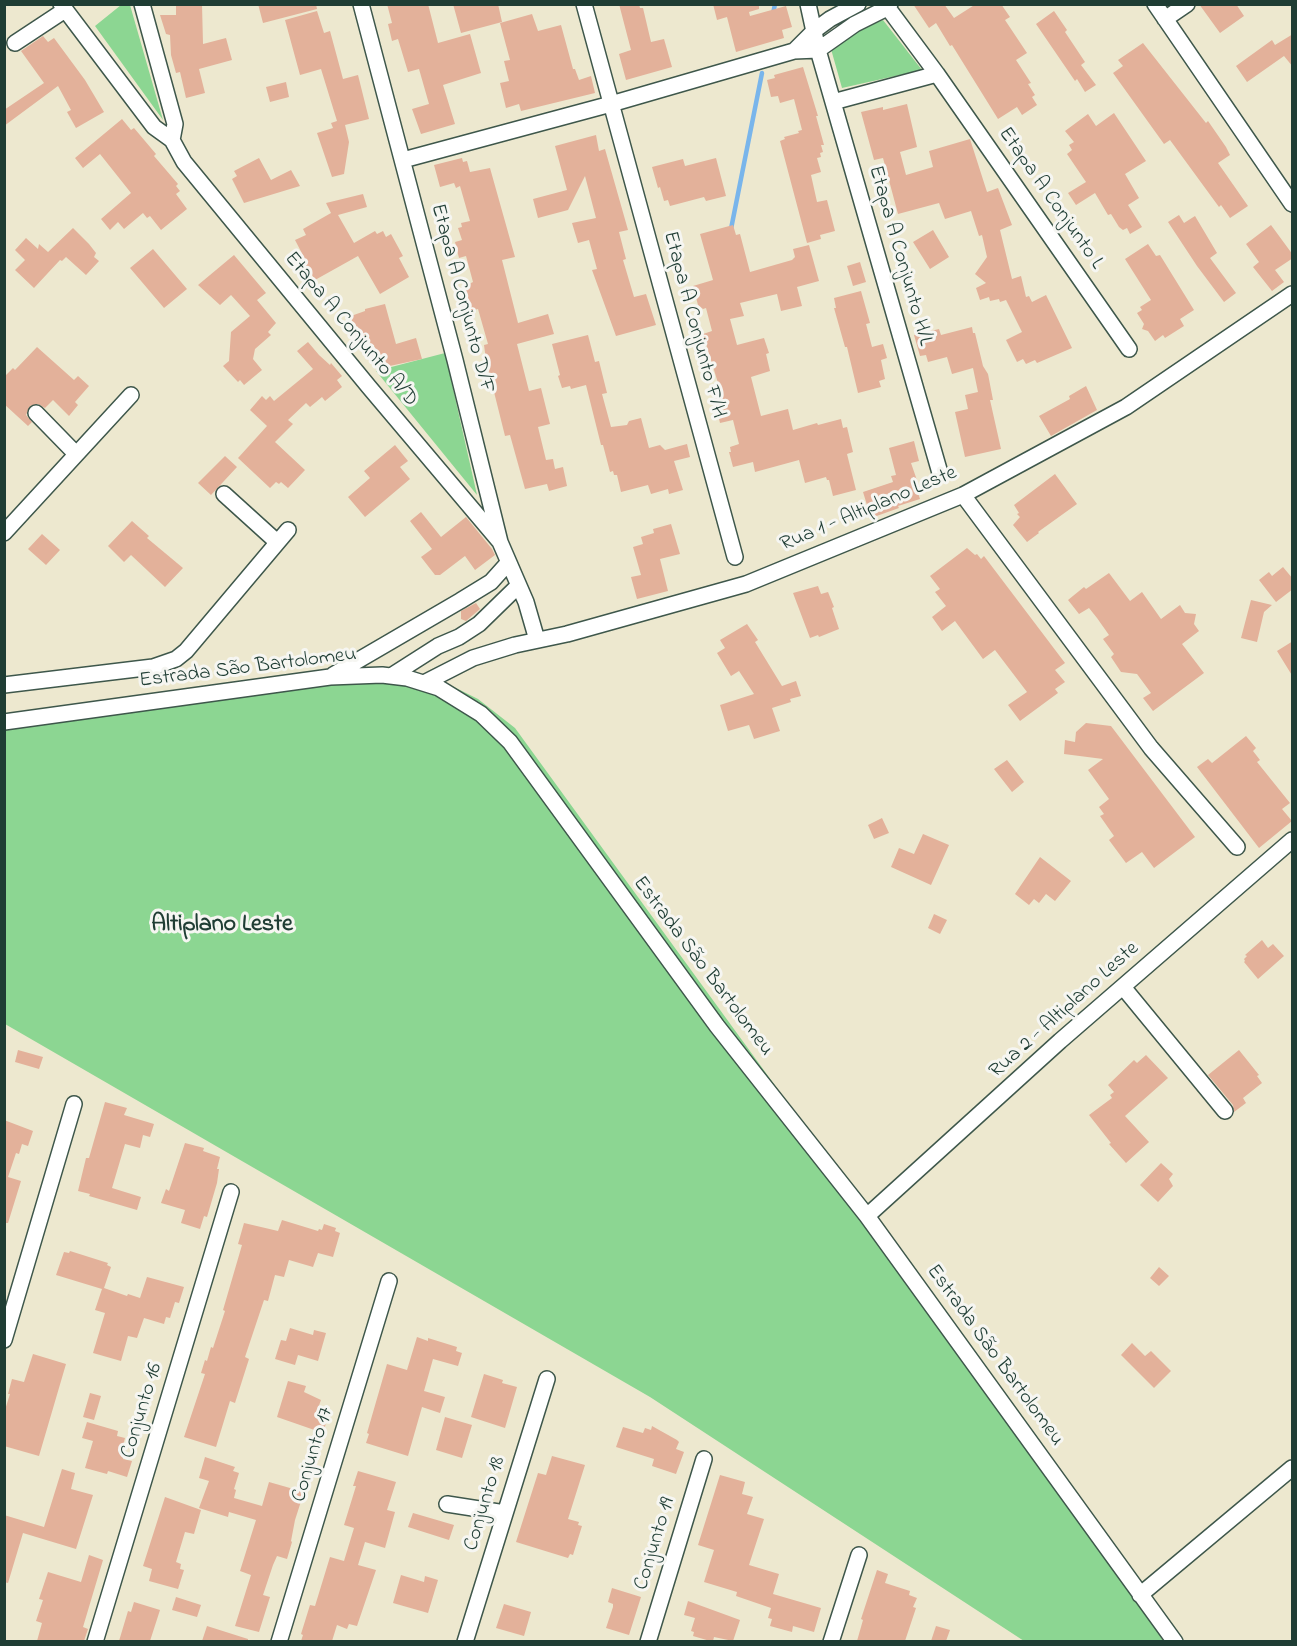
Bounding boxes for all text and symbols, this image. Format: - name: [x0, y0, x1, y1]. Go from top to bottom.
- street label: Etapa A Conjunto L: [992, 123, 1108, 275]
- street label: Etapa A Conjunto H/L: [861, 163, 937, 349]
- street label: Etapa A Conjunto D/F: [424, 201, 498, 397]
- street label: Etapa A Conjunto F/H: [656, 229, 730, 421]
- street label: Etapa A Conjunto A/D: [278, 247, 422, 413]
- street label: Rua 1 - Altiplano Leste: [777, 461, 961, 559]
- street label: Estrada São Bartolomeu: [138, 643, 358, 695]
- street label: Estrada São Bartolomeu: [626, 872, 778, 1062]
- district label: Altiplano Leste: [151, 912, 293, 940]
- street label: Rua 2 - Altiplano Leste: [985, 937, 1145, 1085]
- street label: Estrada São Bartolomeu: [920, 1260, 1068, 1452]
- street label: Conjunto 16: [117, 1360, 169, 1462]
- street label: Conjunto 17: [288, 1405, 340, 1505]
- street label: Conjunto 18: [460, 1454, 512, 1554]
- street label: Conjunto 19: [630, 1495, 682, 1593]

